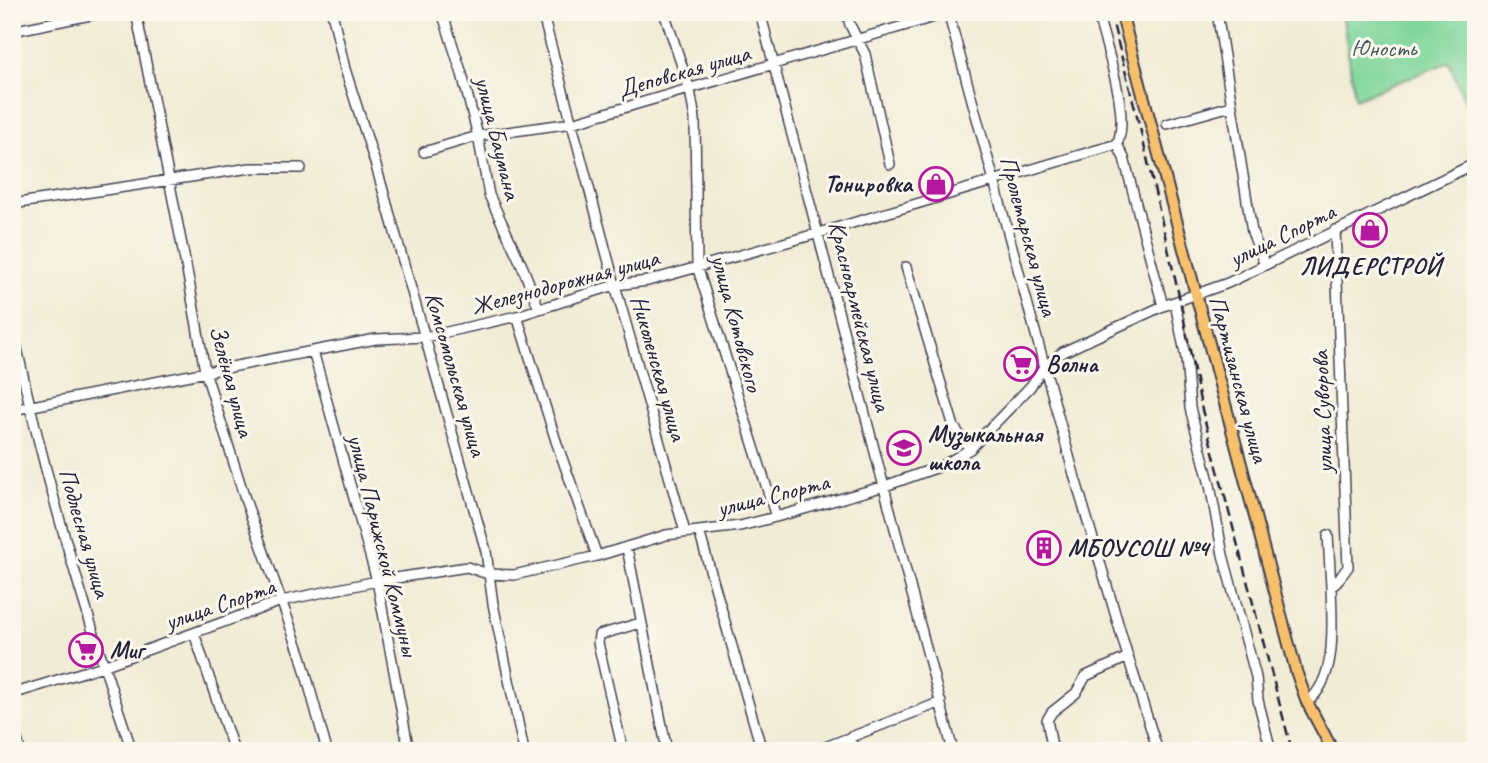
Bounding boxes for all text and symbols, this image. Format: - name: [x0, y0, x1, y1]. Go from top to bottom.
- park label: Юность: [1351, 33, 1418, 63]
- street label: Деповская улица: [614, 37, 755, 104]
- street label: улица Баумана: [468, 72, 528, 204]
- street label: Пролетарская улица: [993, 153, 1065, 320]
- shop icon: Тонировка: [917, 165, 955, 203]
- place label: Тонировка: [825, 169, 914, 199]
- street label: улица Спорта: [1222, 196, 1341, 274]
- shop icon: ЛИДЕРСТРОЙ: [1351, 211, 1389, 249]
- street label: Красноармейская улица: [822, 218, 898, 415]
- street label: Железнодорожная улица: [468, 242, 664, 321]
- street label: улица Котовского: [704, 249, 770, 396]
- place label: ЛИДЕРСТРОЙ: [1299, 251, 1445, 281]
- street label: Комсомольская улица: [418, 289, 494, 461]
- street label: Николенская улица: [624, 292, 694, 445]
- street label: Партизанская улица: [1202, 292, 1276, 467]
- street label: Зелёная улица: [203, 322, 262, 441]
- supermarket icon: Волна: [1002, 345, 1040, 383]
- place label: Волна: [1046, 349, 1099, 379]
- street label: улица Суворова: [1305, 349, 1339, 476]
- place label: Музыкальная школа: [928, 419, 1044, 477]
- street label: улица Парижской Коммуны: [340, 429, 426, 661]
- school or university icon: Музыкальная школа: [885, 429, 923, 467]
- street label: Подлесная улица: [52, 465, 118, 603]
- street label: улица Спорта: [712, 466, 833, 524]
- building icon: МБОУСОШ №4: [1025, 529, 1063, 567]
- place label: МБОУСОШ №4: [1068, 533, 1212, 563]
- street label: улица Спорта: [159, 571, 280, 637]
- supermarket icon: Миг: [67, 631, 105, 669]
- place label: Миг: [110, 635, 147, 665]

